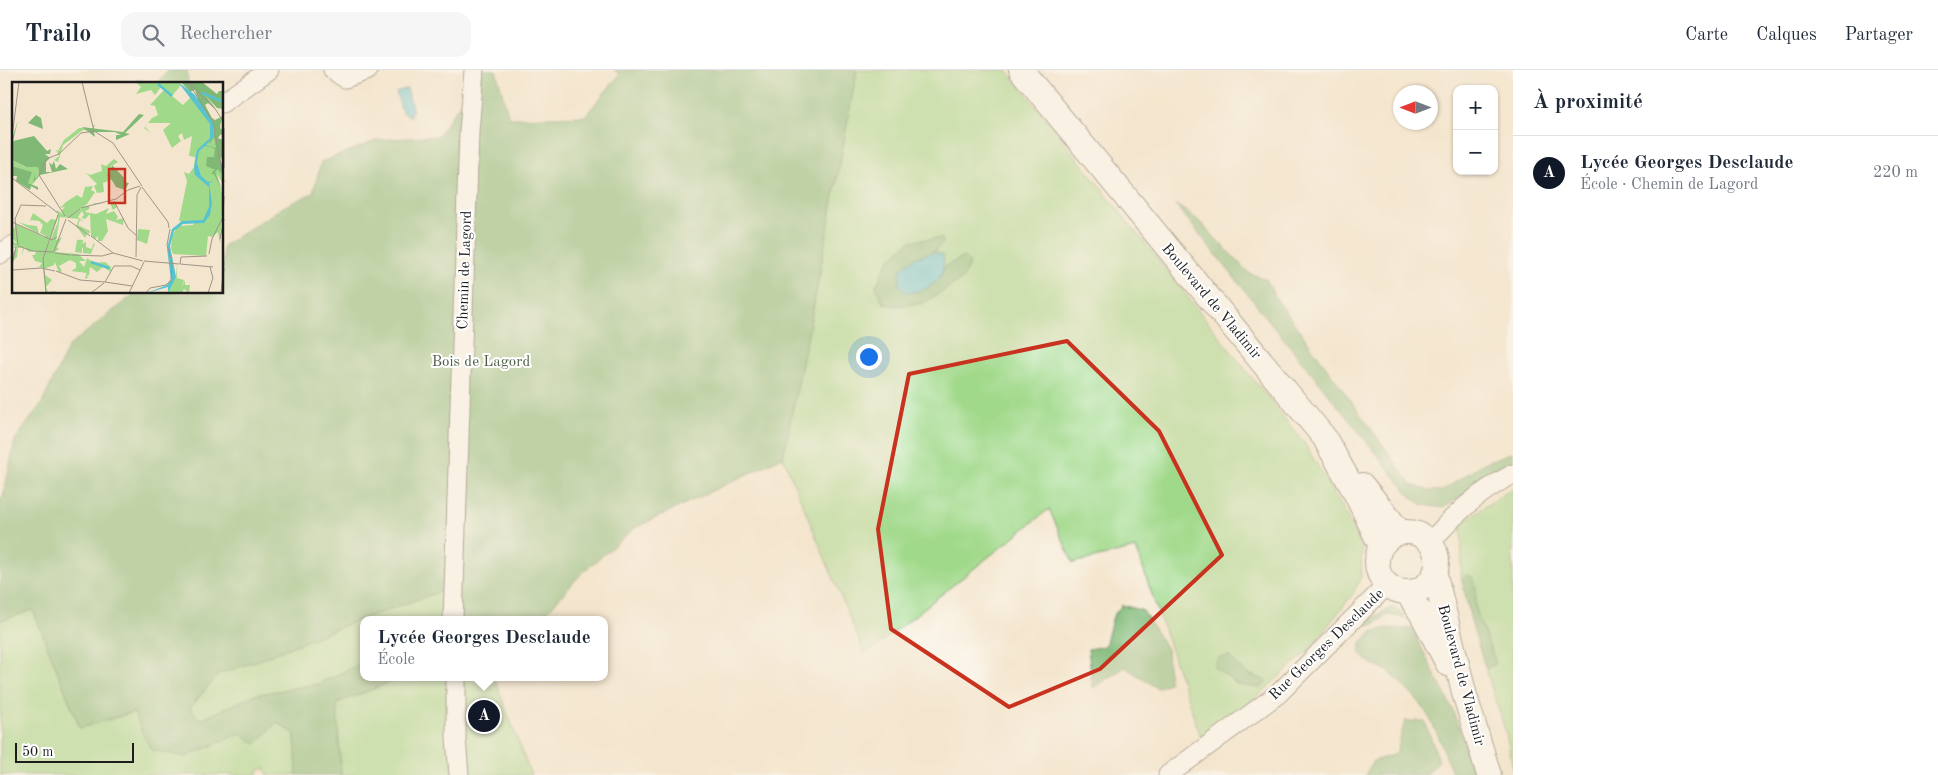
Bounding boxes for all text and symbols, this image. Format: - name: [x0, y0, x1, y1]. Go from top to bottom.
- search box: [121, 12, 471, 57]
- icon: search: [139, 21, 167, 49]
- text: Trailo: [25, 23, 91, 47]
- text: Rechercher: [179, 25, 272, 44]
- text: Carte: [1685, 26, 1728, 44]
- text: Calques: [1756, 26, 1817, 44]
- text: Partager: [1845, 26, 1913, 44]
- inset map: [12, 82, 224, 294]
- north arrow: [1393, 85, 1438, 130]
- map controls: [1453, 85, 1498, 175]
- button: +: [1453, 85, 1498, 130]
- text: À proximité: [1533, 92, 1643, 113]
- button: −: [1453, 130, 1498, 175]
- text: Lycée Georges Desclaude: [1580, 154, 1794, 173]
- text: A: [1543, 165, 1555, 181]
- text: 220 m: [1873, 165, 1918, 181]
- text: École · Chemin de Lagord: [1580, 177, 1758, 193]
- street label: Chemin de Lagord: [456, 210, 475, 330]
- street label: Boulevard de Vladimir: [1158, 241, 1263, 363]
- your location: [856, 344, 882, 370]
- park label: Bois de Lagord: [432, 355, 530, 370]
- street label: Rue Georges Desclaude: [1267, 587, 1387, 704]
- street label: Boulevard de Vladimir: [1434, 603, 1487, 748]
- popup: [360, 616, 608, 681]
- text: Lycée Georges Desclaude: [377, 629, 591, 648]
- text: École: [377, 652, 415, 668]
- pin: A: [468, 697, 500, 735]
- scale bar: [15, 740, 134, 763]
- text: 50 m: [22, 745, 53, 759]

